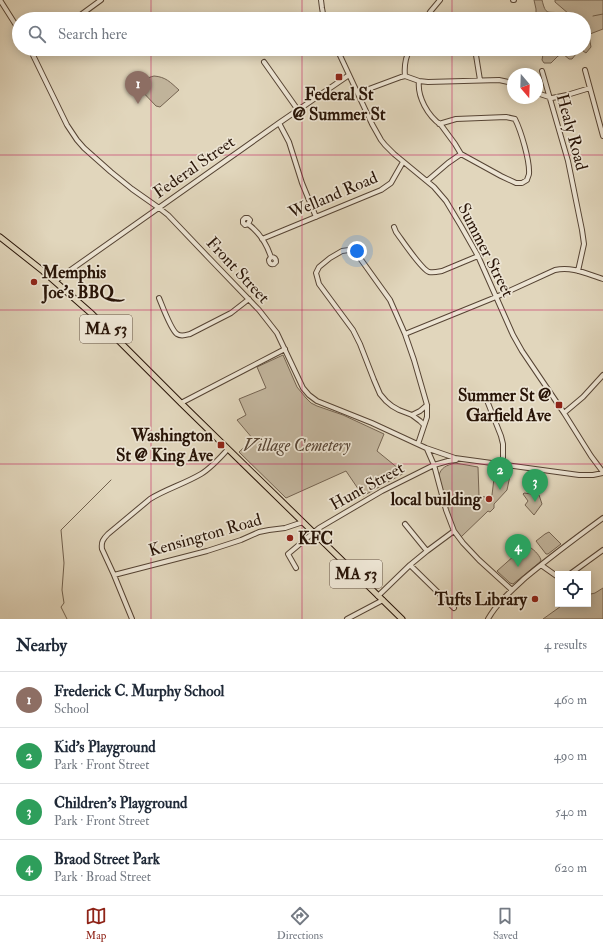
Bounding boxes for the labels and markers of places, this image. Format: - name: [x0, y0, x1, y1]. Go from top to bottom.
- pin: 1: [125, 71, 151, 104]
- marker: Federal St @ Summer St: [334, 72, 344, 82]
- place label: Federal St @ Summer St: [292, 84, 386, 125]
- place label: Memphis Joe's BBQ: [41, 262, 125, 304]
- marker: Memphis Joe's BBQ: [29, 277, 39, 287]
- place label: Summer St @ Garfield Ave: [458, 385, 552, 426]
- marker: Summer St @ Garfield Ave: [554, 400, 564, 410]
- place label: Washington St @ King Ave: [116, 425, 214, 467]
- marker: Washington St @ King Ave: [216, 440, 226, 450]
- pin: 2: [487, 457, 513, 490]
- pin: 3: [522, 469, 548, 502]
- place label: local building: [390, 489, 482, 511]
- marker: local building: [484, 494, 494, 504]
- place label: KFC: [298, 528, 333, 549]
- marker: KFC: [285, 533, 295, 543]
- pin: 4: [505, 534, 531, 567]
- place label: Tufts Library: [434, 589, 528, 611]
- marker: Tufts Library: [530, 594, 540, 604]

